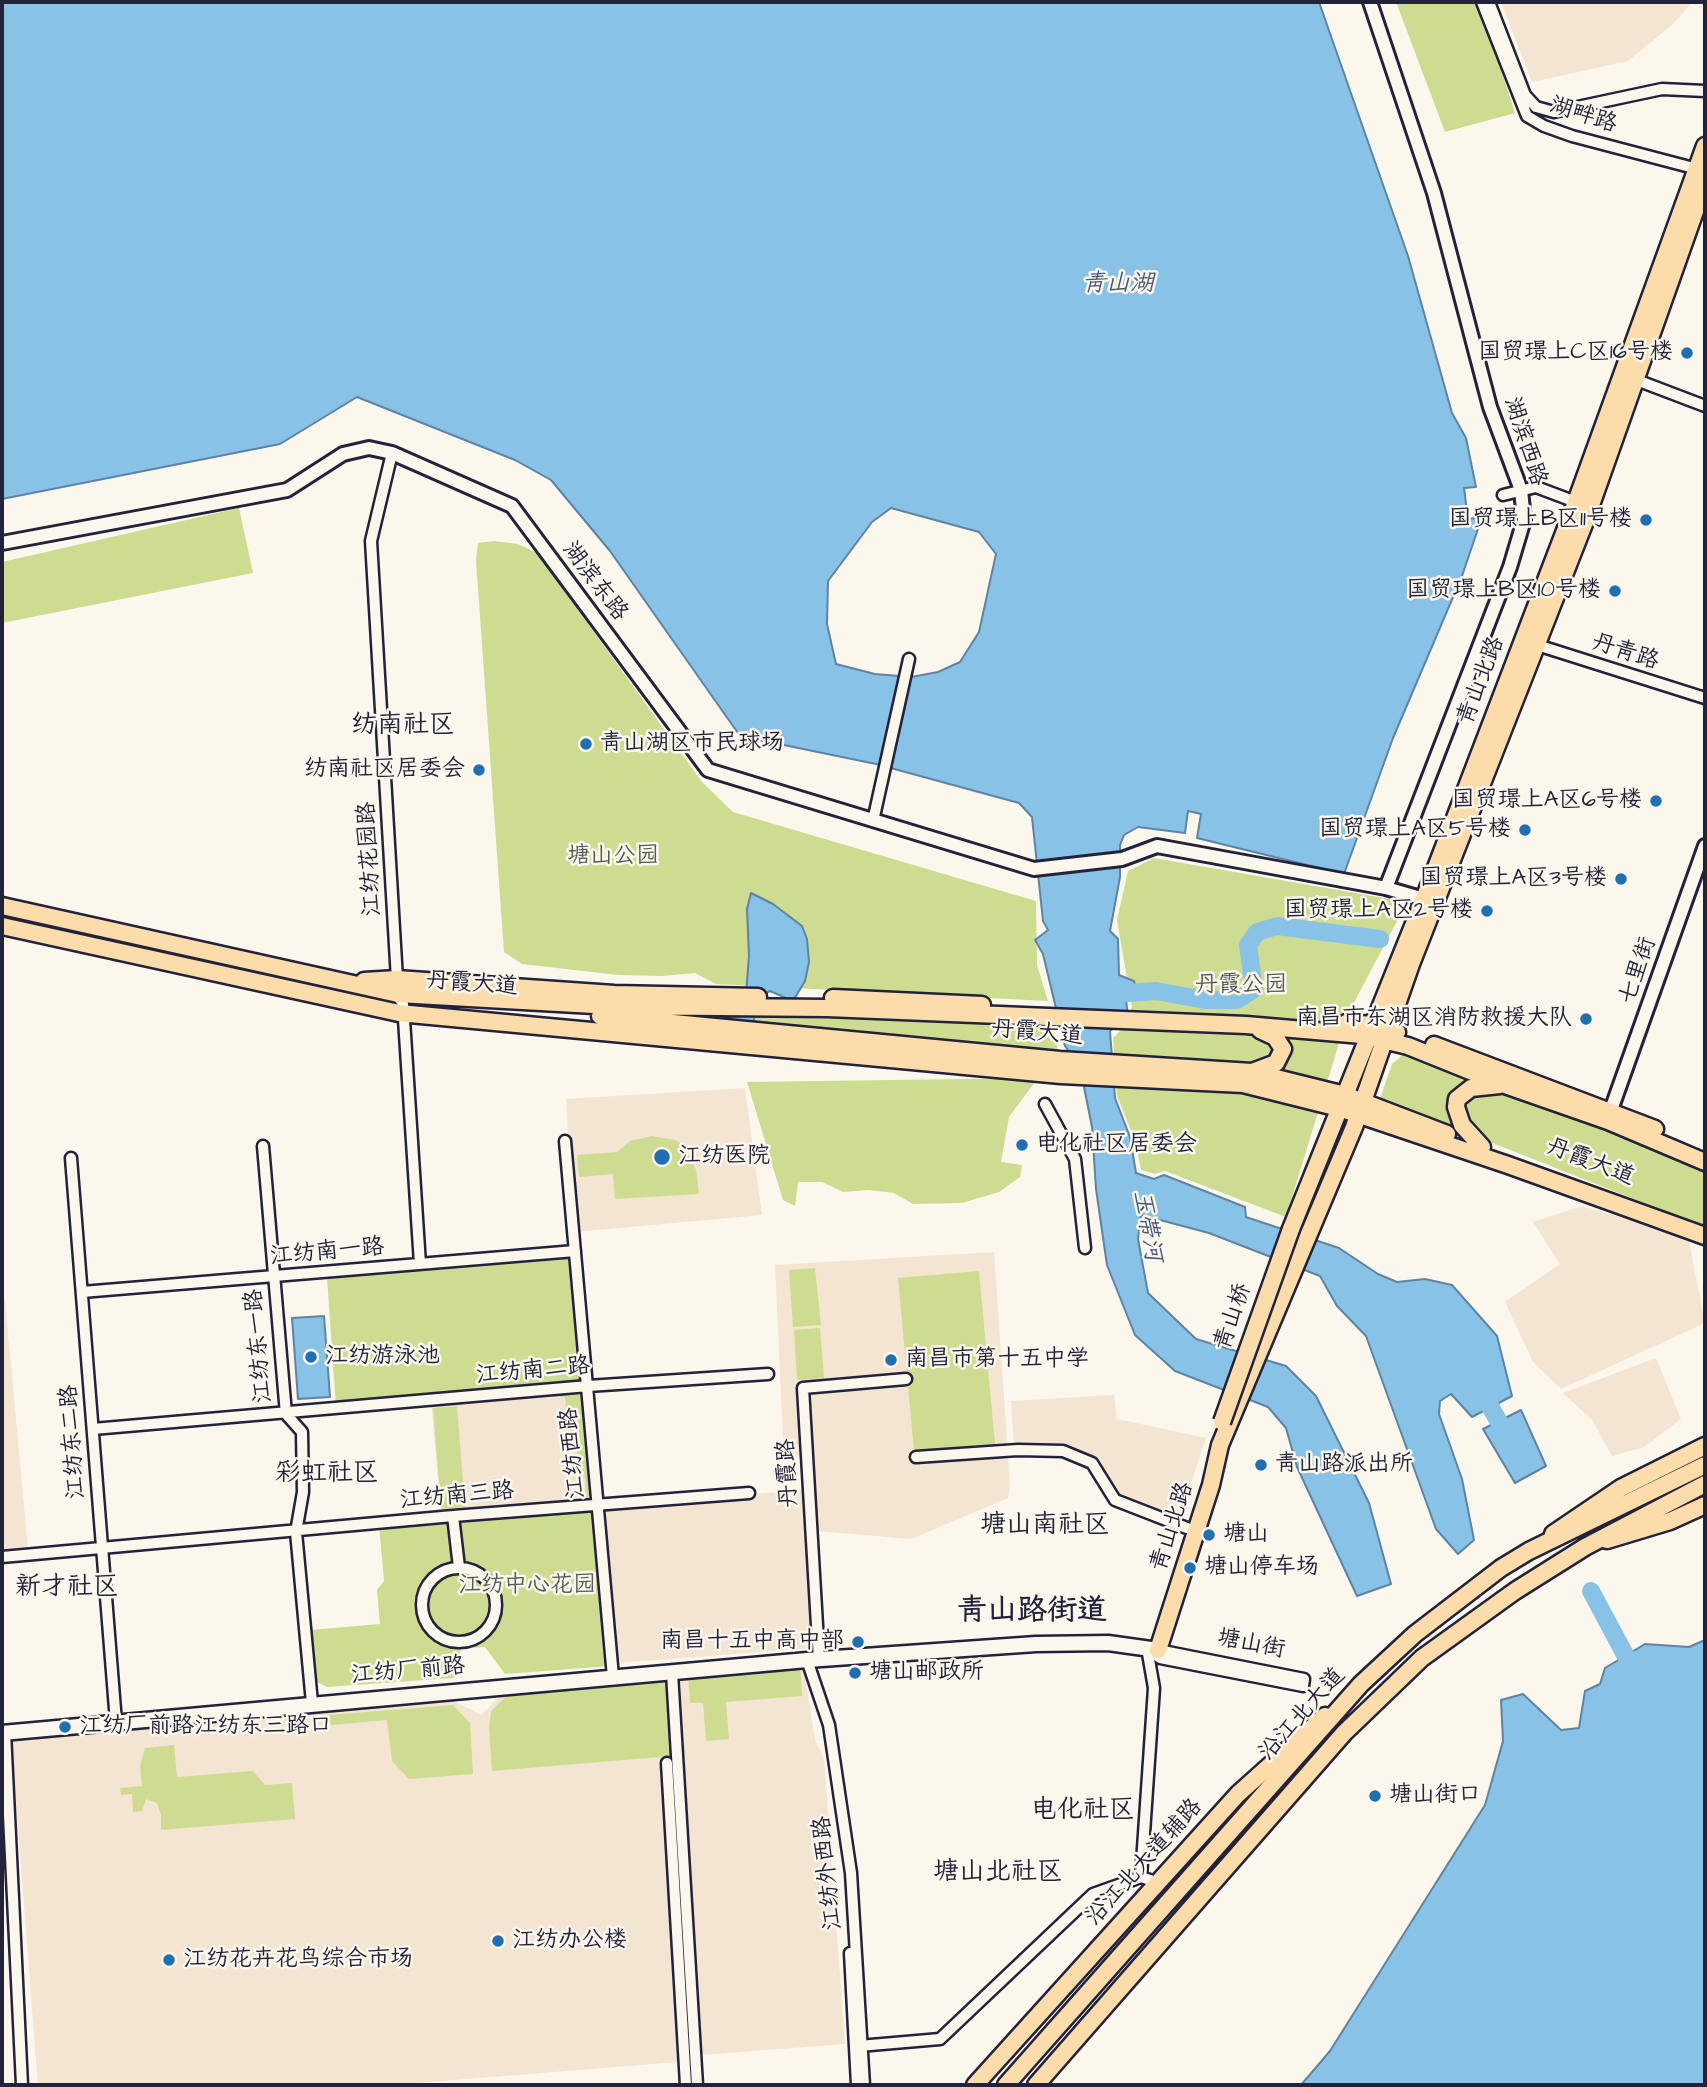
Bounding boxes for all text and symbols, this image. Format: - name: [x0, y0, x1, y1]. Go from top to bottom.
- street label: 湖畔路: [1546, 92, 1620, 140]
- water label: 青山湖: [1082, 271, 1154, 299]
- place label: 国贸璟上C区16号楼: [1478, 339, 1673, 367]
- marker: 国贸璟上C区16号楼: [1679, 345, 1695, 361]
- street label: 湖滨西路: [1497, 394, 1551, 490]
- place label: 国贸璟上B区11号楼: [1449, 506, 1632, 534]
- marker: 国贸璟上B区11号楼: [1638, 512, 1654, 528]
- street label: 湖滨东路: [555, 537, 633, 627]
- place label: 国贸璟上B区10号楼: [1406, 577, 1601, 605]
- marker: 国贸璟上B区10号楼: [1607, 583, 1623, 599]
- street label: 丹青路: [1588, 629, 1662, 677]
- street label: 青山北路: [1453, 633, 1511, 729]
- district label: 纺南社区: [351, 711, 455, 743]
- place label: 青山湖区市民球场: [600, 730, 784, 758]
- marker: 青山湖区市民球场: [578, 736, 594, 752]
- place label: 纺南社区居委会: [304, 756, 465, 784]
- marker: 纺南社区居委会: [471, 762, 487, 778]
- place label: 国贸璟上A区6号楼: [1452, 787, 1642, 815]
- marker: 国贸璟上A区6号楼: [1648, 793, 1664, 809]
- street label: 江纺花园路: [354, 801, 388, 917]
- place label: 国贸璟上A区5号楼: [1319, 816, 1511, 844]
- marker: 国贸璟上A区5号楼: [1517, 822, 1533, 838]
- park label: 塘山公园: [567, 843, 659, 871]
- place label: 国贸璟上A区3号楼: [1420, 865, 1607, 893]
- marker: 国贸璟上A区3号楼: [1613, 871, 1629, 887]
- place label: 国贸璟上A区2号楼: [1284, 897, 1473, 925]
- marker: 国贸璟上A区2号楼: [1479, 903, 1495, 919]
- street label: 七里街: [1615, 934, 1663, 1008]
- street label: 丹霞大道: [425, 968, 519, 1002]
- park label: 丹霞公园: [1195, 972, 1287, 1000]
- place label: 南昌市东湖区消防救援大队: [1296, 1005, 1572, 1033]
- marker: 南昌市东湖区消防救援大队: [1578, 1011, 1594, 1027]
- street label: 丹霞大道: [990, 1016, 1084, 1052]
- place label: 电化社区居委会: [1036, 1131, 1197, 1159]
- street label: 丹霞大道: [1542, 1134, 1638, 1192]
- marker: 电化社区居委会: [1014, 1137, 1030, 1153]
- place label: 江纺医院: [678, 1143, 770, 1171]
- marker: 江纺医院: [652, 1147, 672, 1167]
- water label: 玉带河: [1126, 1188, 1166, 1264]
- street label: 江纺南一路: [269, 1234, 385, 1272]
- street label: 青山桥: [1210, 1280, 1258, 1354]
- street label: 江纺东一路: [241, 1288, 279, 1404]
- place label: 江纺游泳池: [325, 1343, 440, 1371]
- place label: 南昌市第十五中学: [905, 1346, 1089, 1374]
- marker: 江纺游泳池: [303, 1349, 319, 1365]
- marker: 南昌市第十五中学: [883, 1352, 899, 1368]
- street label: 江纺南二路: [475, 1353, 591, 1391]
- street label: 江纺东二路: [56, 1384, 92, 1500]
- street label: 江纺西路: [556, 1406, 592, 1500]
- street label: 丹霞路: [773, 1438, 805, 1508]
- place label: 青山路派出所: [1275, 1451, 1413, 1479]
- marker: 青山路派出所: [1253, 1457, 1269, 1473]
- district label: 彩虹社区: [275, 1459, 379, 1491]
- street label: 江纺南三路: [399, 1478, 515, 1516]
- street label: 青山北路: [1146, 1479, 1200, 1575]
- district label: 塘山南社区: [980, 1511, 1110, 1543]
- place label: 塘山: [1223, 1521, 1269, 1549]
- marker: 塘山: [1201, 1527, 1217, 1543]
- place label: 塘山停车场: [1204, 1554, 1319, 1582]
- marker: 塘山停车场: [1182, 1560, 1198, 1576]
- park label: 江纺中心花园: [458, 1572, 596, 1600]
- district label: 新才社区: [15, 1573, 119, 1605]
- district label: 青山路街道: [957, 1595, 1107, 1631]
- street label: 塘山街: [1215, 1625, 1287, 1665]
- place label: 南昌十五中高中部: [660, 1628, 844, 1656]
- marker: 南昌十五中高中部: [850, 1634, 866, 1650]
- street label: 江纺厂前路: [350, 1653, 466, 1691]
- place label: 塘山邮政所: [869, 1659, 984, 1687]
- street label: 沿江北大道: [1254, 1663, 1352, 1767]
- marker: 塘山邮政所: [847, 1665, 863, 1681]
- place label: 江纺厂前路江纺东三路口: [79, 1713, 332, 1741]
- marker: 江纺厂前路江纺东三路口: [57, 1719, 73, 1735]
- place label: 塘山街口: [1389, 1782, 1481, 1810]
- marker: 塘山街口: [1367, 1788, 1383, 1804]
- street label: 沿江北大道辅路: [1081, 1794, 1209, 1932]
- district label: 电化社区: [1031, 1796, 1135, 1828]
- street label: 江纺外西路: [809, 1814, 849, 1932]
- district label: 塘山北社区: [933, 1858, 1063, 1890]
- place label: 江纺办公楼: [512, 1927, 627, 1955]
- marker: 江纺办公楼: [490, 1933, 506, 1949]
- place label: 江纺花卉花鸟综合市场: [183, 1946, 413, 1974]
- marker: 江纺花卉花鸟综合市场: [161, 1952, 177, 1968]

